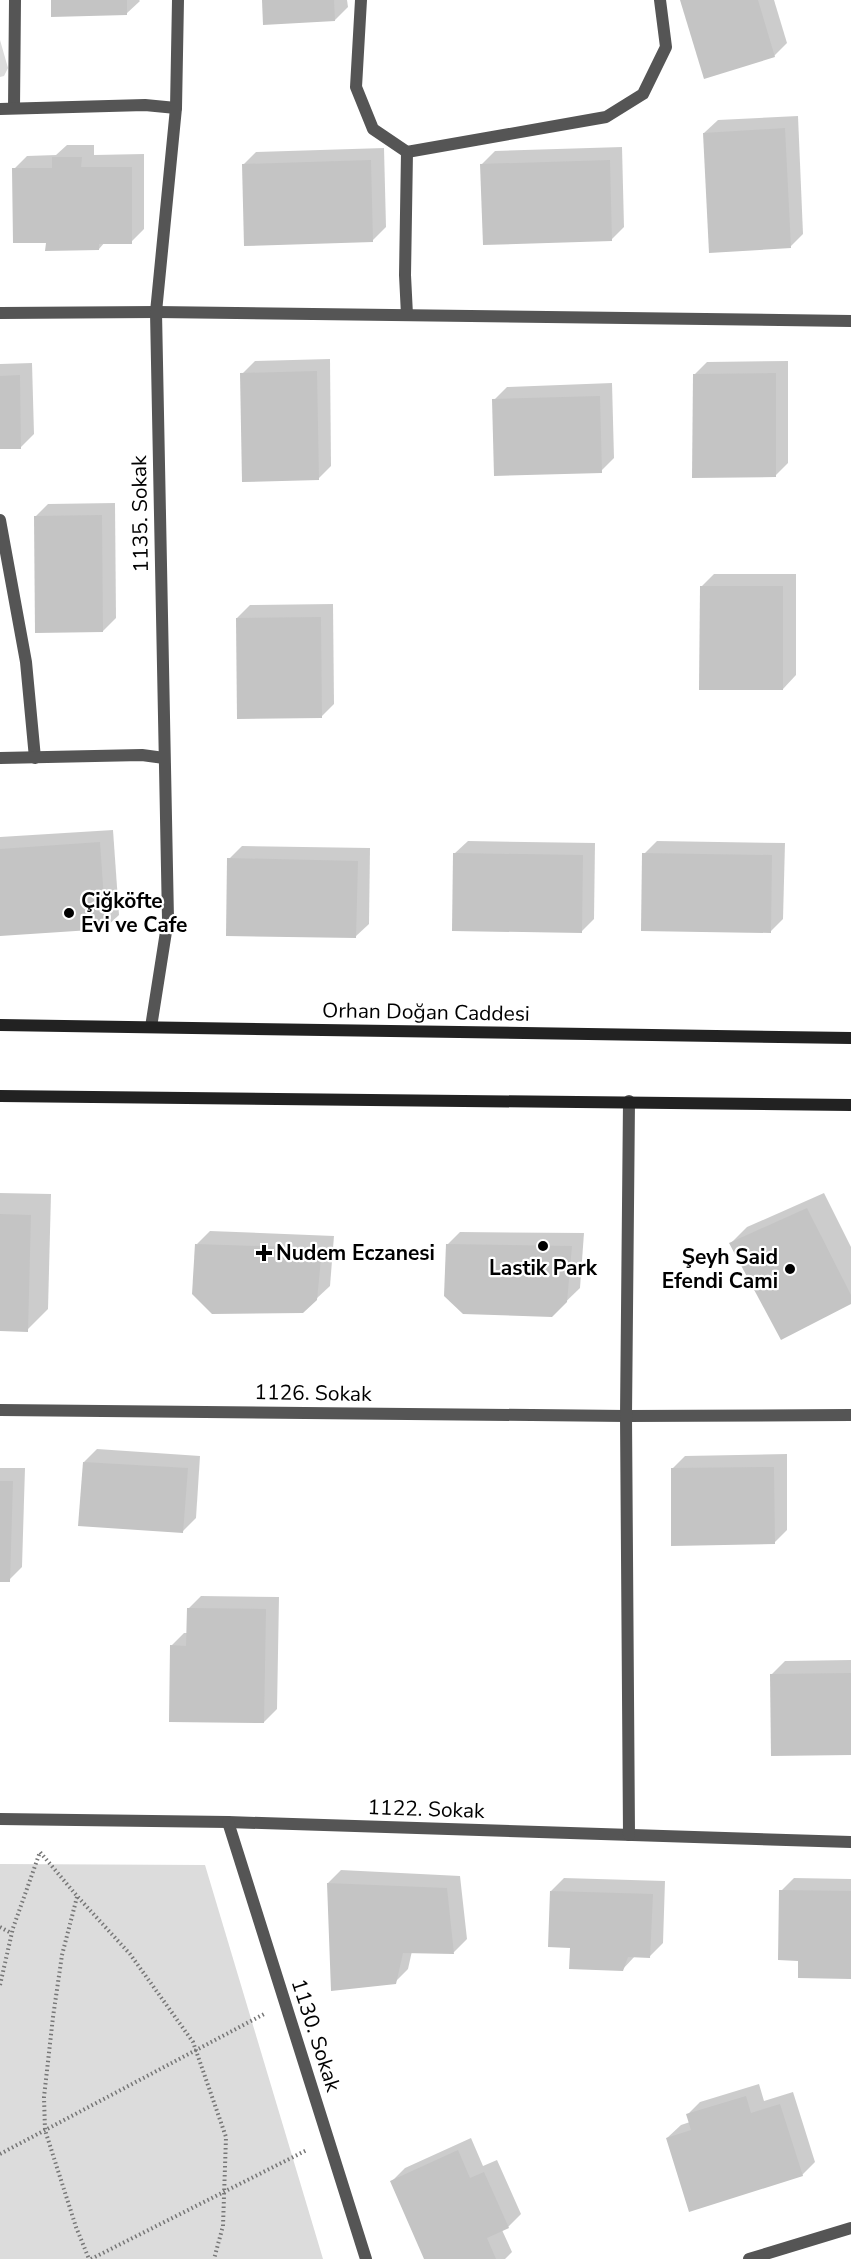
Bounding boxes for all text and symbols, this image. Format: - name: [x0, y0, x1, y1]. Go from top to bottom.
- street label: 1135. Sokak: [125, 455, 155, 573]
- place label: Çiğköfte Evi ve Cafe: [81, 887, 188, 939]
- marker: Çiğköfte Evi ve Cafe: [62, 906, 76, 920]
- street label: Orhan Doğan Caddesi: [322, 996, 530, 1028]
- place label: Nudem Eczanesi: [276, 1239, 435, 1267]
- marker: Lastik Park: [536, 1239, 550, 1253]
- place label: Şeyh Said Efendi Cami: [662, 1243, 778, 1295]
- marker: Nudem Eczanesi: [257, 1246, 271, 1260]
- place label: Lastik Park: [489, 1254, 598, 1282]
- marker: Şeyh Said Efendi Cami: [783, 1262, 797, 1276]
- street label: 1126. Sokak: [254, 1378, 372, 1408]
- street label: 1122. Sokak: [367, 1793, 486, 1825]
- street label: 1130. Sokak: [285, 1975, 348, 2096]

